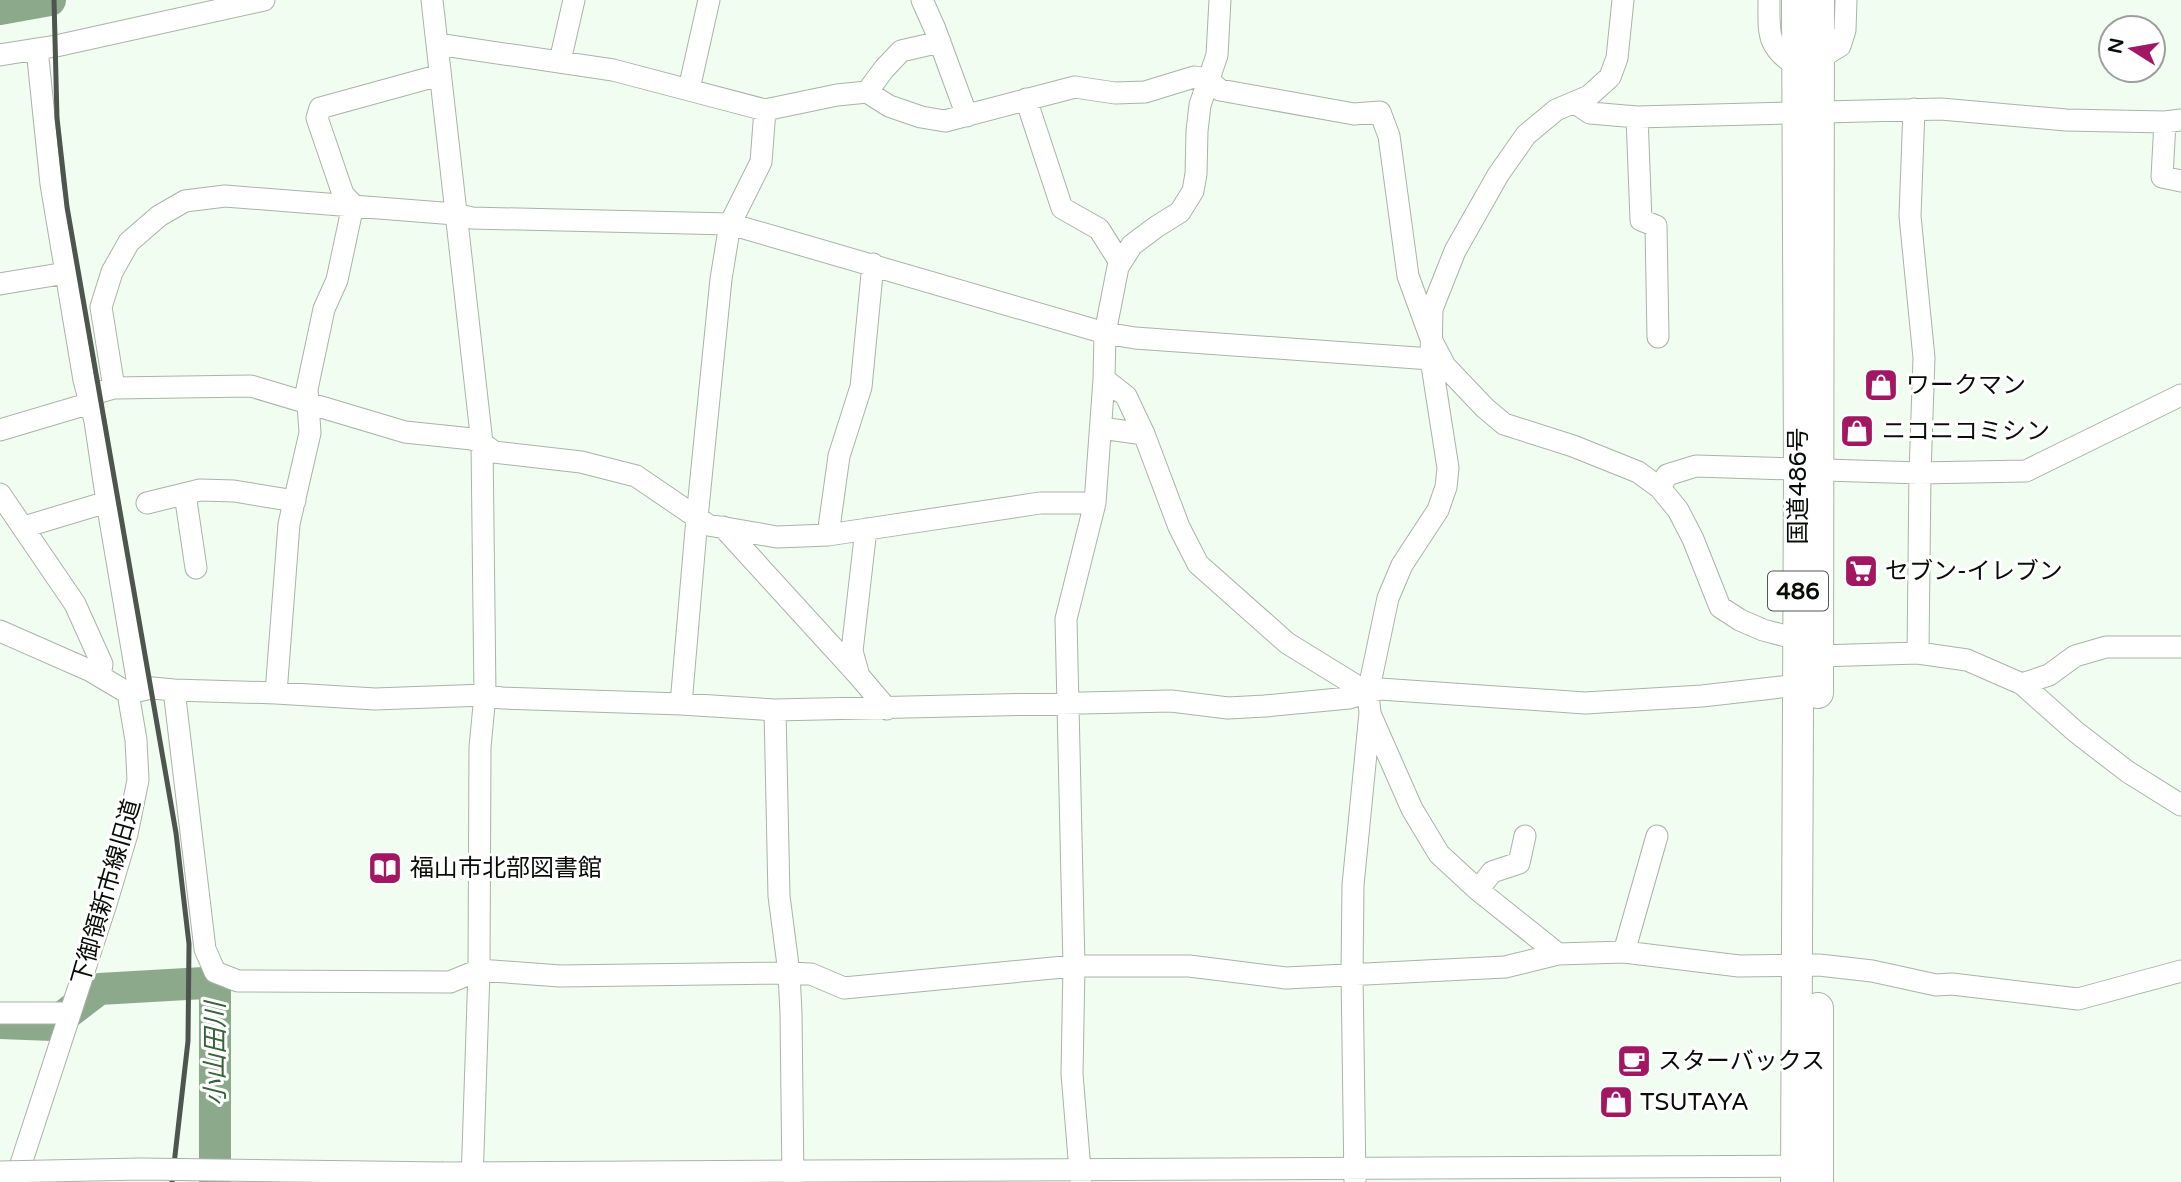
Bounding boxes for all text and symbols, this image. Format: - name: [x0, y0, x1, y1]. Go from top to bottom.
- north arrow: [2097, 14, 2167, 84]
- text: N: [2104, 36, 2129, 56]
- shop icon: ワークマン: [1862, 366, 1900, 404]
- place label: ワークマン: [1906, 371, 2026, 400]
- shop icon: ニコニコミシン: [1838, 412, 1876, 450]
- place label: ニコニコミシン: [1882, 417, 2050, 446]
- street label: 国道486号: [1784, 427, 1813, 545]
- supermarket icon: セブン-イレブン: [1842, 552, 1880, 590]
- place label: セブン-イレブン: [1885, 557, 2063, 586]
- road number: 486: [1768, 572, 1828, 610]
- street label: 下御領新市線旧道: [66, 796, 147, 988]
- library icon: 福山市北部図書館: [366, 849, 404, 887]
- place label: 福山市北部図書館: [410, 854, 602, 883]
- water label: 小山田川: [200, 999, 231, 1106]
- cafe icon: スターバックス: [1615, 1042, 1653, 1080]
- place label: スターバックス: [1658, 1047, 1825, 1076]
- shop icon: TSUTAYA: [1597, 1083, 1635, 1121]
- place label: TSUTAYA: [1640, 1088, 1749, 1117]

